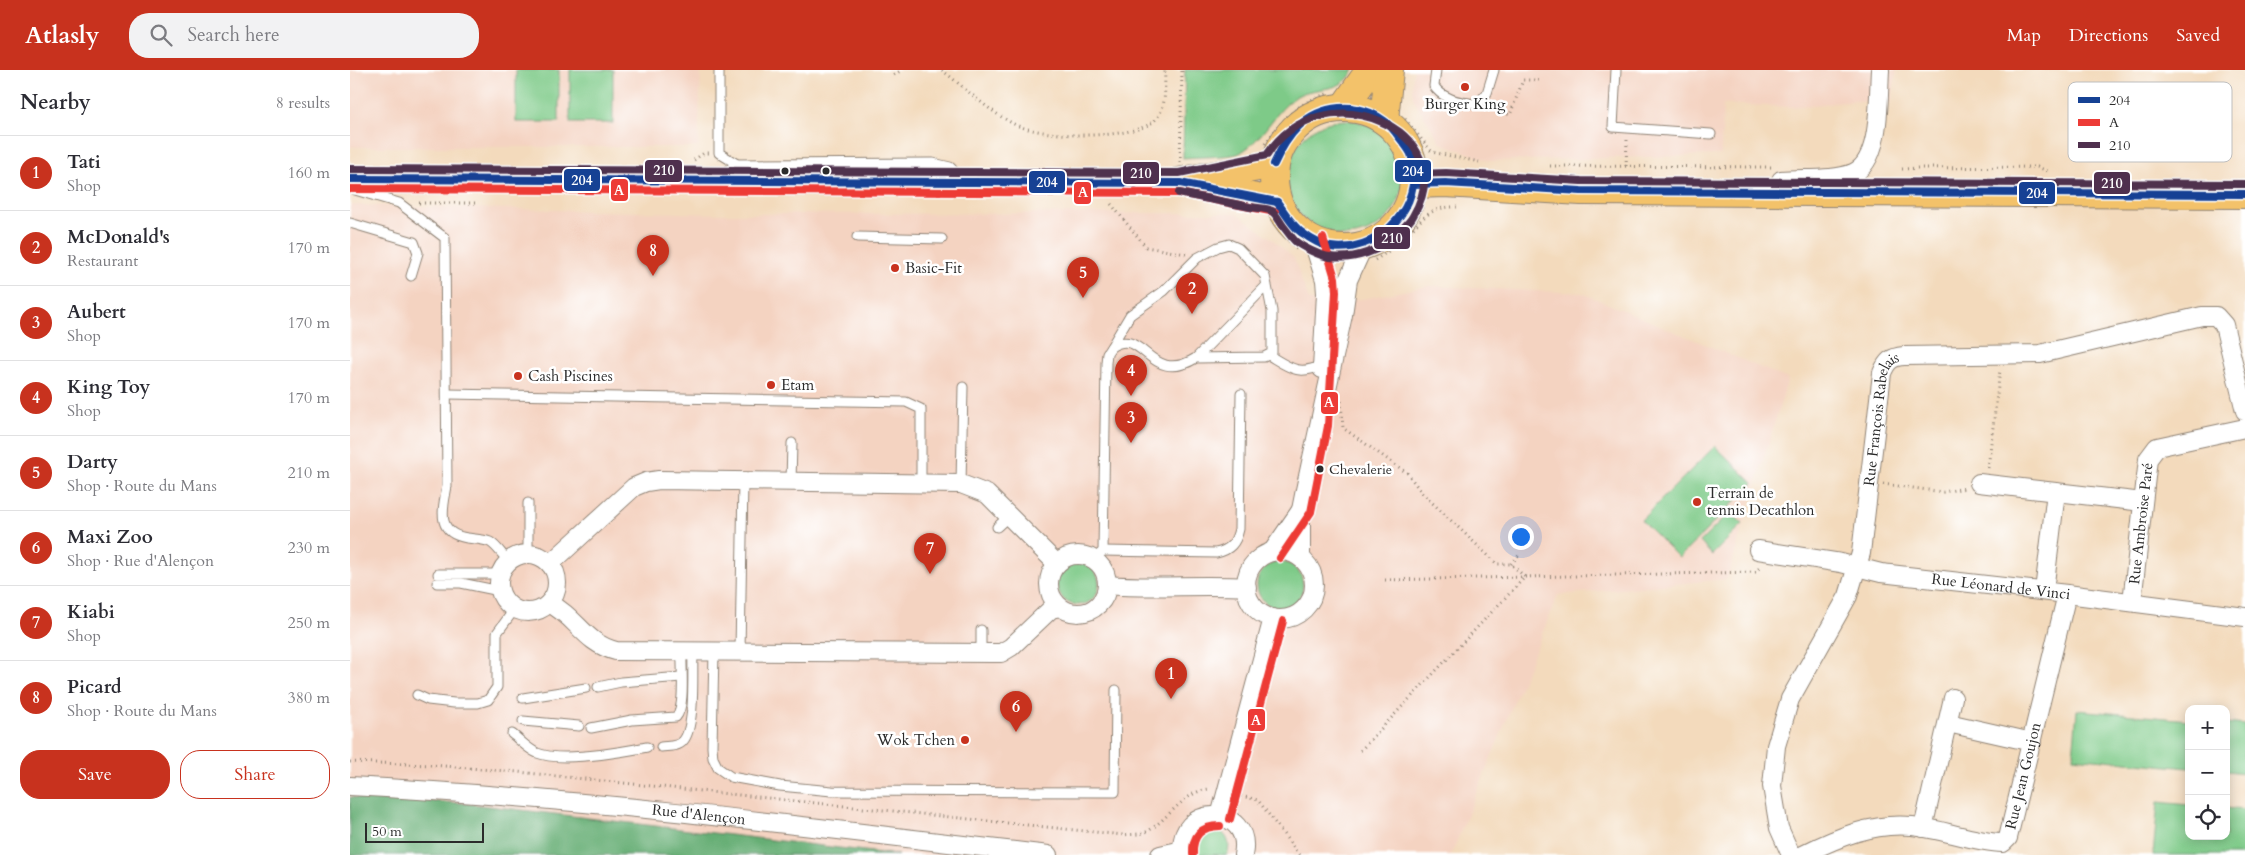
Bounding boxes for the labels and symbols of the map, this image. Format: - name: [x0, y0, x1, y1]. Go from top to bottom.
- marker: Burger King: [1459, 81, 1471, 93]
- legend: [2068, 82, 2232, 162]
- text: 204: [2109, 91, 2131, 110]
- place label: Burger King: [1425, 94, 1506, 114]
- text: A: [2109, 113, 2119, 132]
- text: 210: [2109, 136, 2131, 155]
- line badge: 210: [644, 159, 683, 183]
- line badge: 204: [1394, 159, 1432, 183]
- text: 210: [653, 161, 675, 180]
- line badge: 210: [1122, 161, 1160, 185]
- text: 204: [1402, 162, 1424, 181]
- text: 210: [1130, 164, 1152, 183]
- unlabelled marker: [780, 166, 790, 176]
- unlabelled marker: [821, 166, 831, 176]
- line badge: 204: [563, 168, 601, 192]
- line badge: 204: [1028, 170, 1066, 194]
- text: 204: [571, 171, 593, 190]
- line badge: 210: [2093, 171, 2131, 195]
- text: 204: [1036, 173, 1058, 192]
- text: 210: [2101, 174, 2123, 193]
- line badge: A: [610, 178, 629, 202]
- text: A: [614, 181, 625, 200]
- line badge: A: [1073, 181, 1092, 205]
- line badge: 204: [2018, 181, 2056, 205]
- text: A: [1078, 183, 1089, 202]
- text: 204: [2026, 184, 2048, 203]
- line badge: 210: [1373, 226, 1411, 250]
- text: 210: [1381, 229, 1403, 248]
- pin: 8: [637, 235, 669, 276]
- pin: 5: [1067, 257, 1099, 298]
- place label: Basic-Fit: [905, 258, 962, 278]
- marker: Basic-Fit: [889, 262, 901, 274]
- pin: 2: [1176, 273, 1208, 314]
- street label: Rue François Rabelais: [1859, 347, 1901, 487]
- pin: 4: [1115, 355, 1147, 396]
- place label: Cash Piscines: [528, 366, 613, 386]
- marker: Cash Piscines: [512, 370, 524, 382]
- place label: Etam: [781, 375, 814, 395]
- marker: Etam: [765, 379, 777, 391]
- line badge: A: [1320, 391, 1339, 415]
- text: A: [1324, 393, 1335, 412]
- pin: 3: [1115, 402, 1147, 443]
- place label: Chevalerie: [1329, 460, 1392, 479]
- street label: Rue Ambroise Paré: [2124, 461, 2158, 585]
- marker: Chevalerie: [1315, 464, 1325, 474]
- place label: Terrain de tennis Decathlon: [1707, 483, 1815, 520]
- marker: Terrain de tennis Decathlon: [1691, 496, 1703, 508]
- your location: [1508, 524, 1534, 550]
- pin: 7: [914, 533, 946, 574]
- street label: Rue Léonard de Vinci: [1930, 569, 2072, 604]
- pin: 1: [1155, 658, 1187, 699]
- pin: 6: [1000, 691, 1032, 732]
- line badge: A: [1247, 708, 1266, 732]
- text: A: [1251, 711, 1262, 730]
- street label: Rue Jean Goujon: [2000, 720, 2046, 831]
- place label: Wok Tchen: [876, 730, 955, 750]
- marker: Wok Tchen: [959, 734, 971, 746]
- street label: Rue d'Alençon: [651, 800, 747, 829]
- scale bar: [365, 820, 484, 843]

